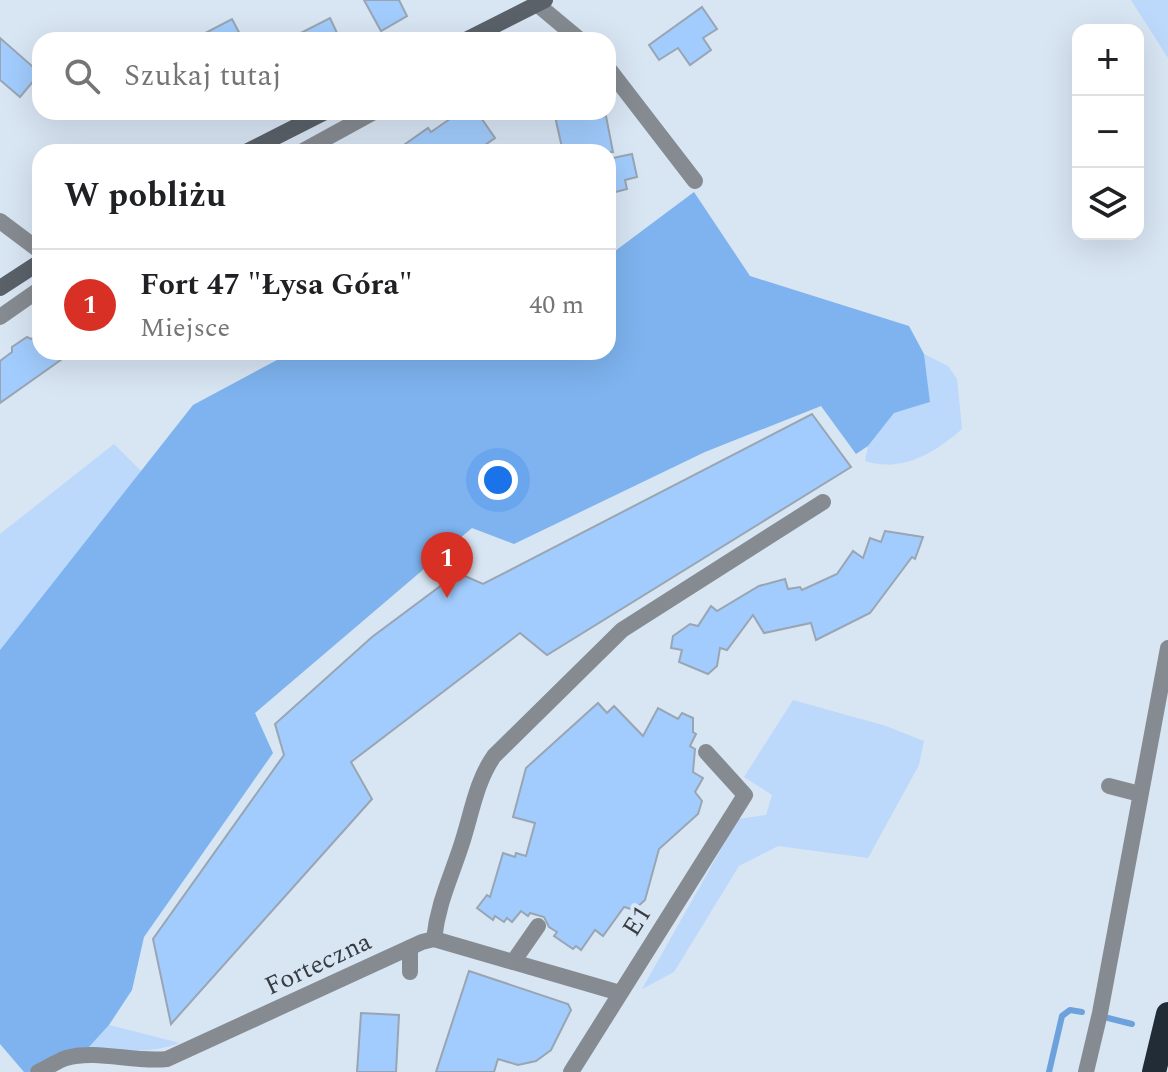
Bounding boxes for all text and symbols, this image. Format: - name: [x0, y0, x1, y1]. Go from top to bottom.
- map controls: [1072, 24, 1144, 240]
- button: +: [1072, 24, 1144, 96]
- search box: [32, 32, 616, 120]
- text: Szukaj tutaj: [124, 53, 282, 99]
- icon: search: [60, 54, 104, 98]
- button: −: [1072, 96, 1144, 168]
- button: layers: [1072, 168, 1144, 240]
- text: W pobliżu: [64, 170, 226, 222]
- text: Fort 47 "Łysa Góra": [140, 262, 412, 308]
- text: 1: [83, 285, 97, 325]
- text: 40 m: [529, 285, 584, 325]
- text: Miejsce: [140, 308, 230, 348]
- your location: [478, 460, 518, 500]
- pin: 1: [421, 532, 473, 598]
- street label: E1: [612, 898, 662, 944]
- street label: Forteczna: [258, 922, 378, 1006]

